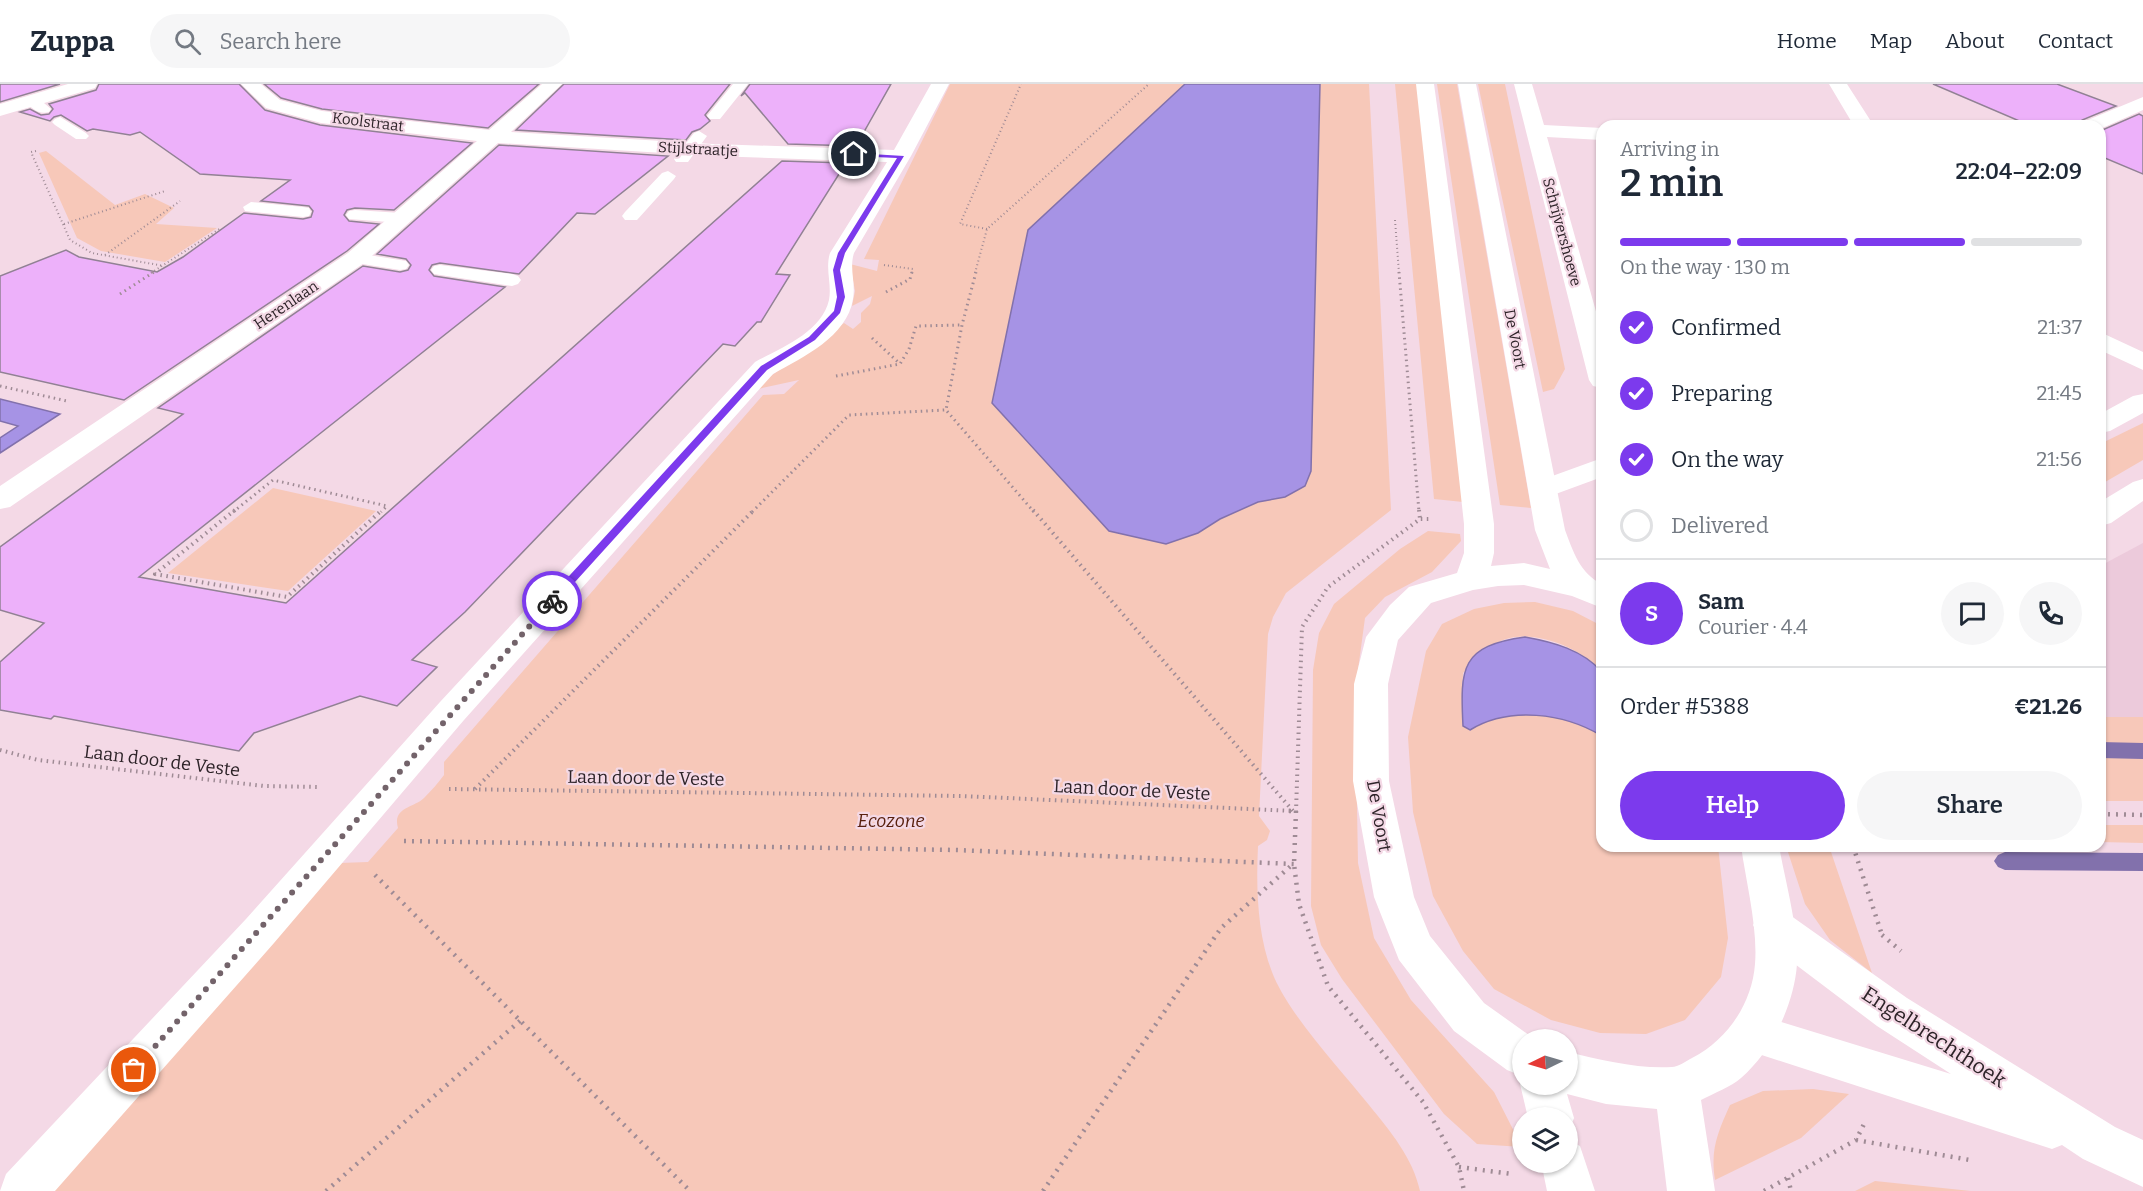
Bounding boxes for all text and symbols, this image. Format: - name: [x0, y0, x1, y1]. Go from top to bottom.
- search box: [150, 14, 570, 68]
- text: Zuppa: [30, 25, 114, 58]
- icon: search: [171, 25, 204, 58]
- text: Search here: [219, 28, 342, 55]
- text: Home: [1777, 28, 1837, 54]
- text: Map: [1870, 28, 1912, 54]
- text: About: [1945, 28, 2005, 54]
- text: Contact: [2038, 28, 2113, 54]
- street label: Koolstraat: [331, 109, 405, 135]
- pin: [828, 128, 879, 179]
- icon: home: [837, 137, 870, 170]
- text: Arriving in: [1620, 137, 1719, 161]
- street label: Stijlstraatje: [658, 138, 738, 160]
- text: 22:04–22:09: [1956, 158, 2082, 185]
- text: 2 min: [1620, 160, 1723, 206]
- street label: Schrijvershoeve: [1539, 176, 1585, 288]
- text: On the way · 130 m: [1620, 255, 1790, 279]
- street label: Herenlaan: [250, 277, 322, 333]
- street label: De Voort: [1500, 308, 1530, 371]
- icon: check: [1620, 311, 1653, 344]
- text: Confirmed: [1671, 314, 1781, 341]
- text: 21:37: [2037, 315, 2082, 339]
- icon: check: [1620, 377, 1653, 410]
- text: Preparing: [1671, 380, 1773, 407]
- text: 21:45: [2036, 381, 2082, 405]
- icon: check: [1620, 443, 1653, 476]
- text: On the way: [1671, 446, 1783, 473]
- text: 21:56: [2036, 447, 2082, 471]
- text: Delivered: [1671, 512, 1769, 539]
- courier: [522, 571, 582, 631]
- button: chat: [1941, 582, 2004, 645]
- button: phone: [2019, 582, 2082, 645]
- icon: bike: [536, 585, 569, 618]
- text: Sam: [1698, 588, 1744, 615]
- text: S: [1645, 600, 1658, 627]
- text: Courier · 4.4: [1698, 615, 1808, 639]
- text: Order #5388: [1620, 693, 1749, 720]
- text: €21.26: [2014, 693, 2082, 720]
- street label: Laan door de Veste: [83, 741, 241, 781]
- street label: Laan door de Veste: [567, 766, 725, 790]
- button: Help: [1620, 771, 1845, 840]
- button: Share: [1857, 771, 2082, 840]
- street label: Laan door de Veste: [1053, 775, 1211, 805]
- street label: De Voort: [1362, 778, 1396, 854]
- park label: Ecozone: [857, 810, 925, 832]
- street label: Engelbrechthoek: [1857, 981, 2011, 1093]
- north arrow: [1512, 1029, 1578, 1095]
- map controls: [1512, 1029, 1578, 1173]
- pin: [108, 1044, 159, 1095]
- icon: bag: [117, 1053, 150, 1086]
- button: layers: [1512, 1107, 1578, 1173]

